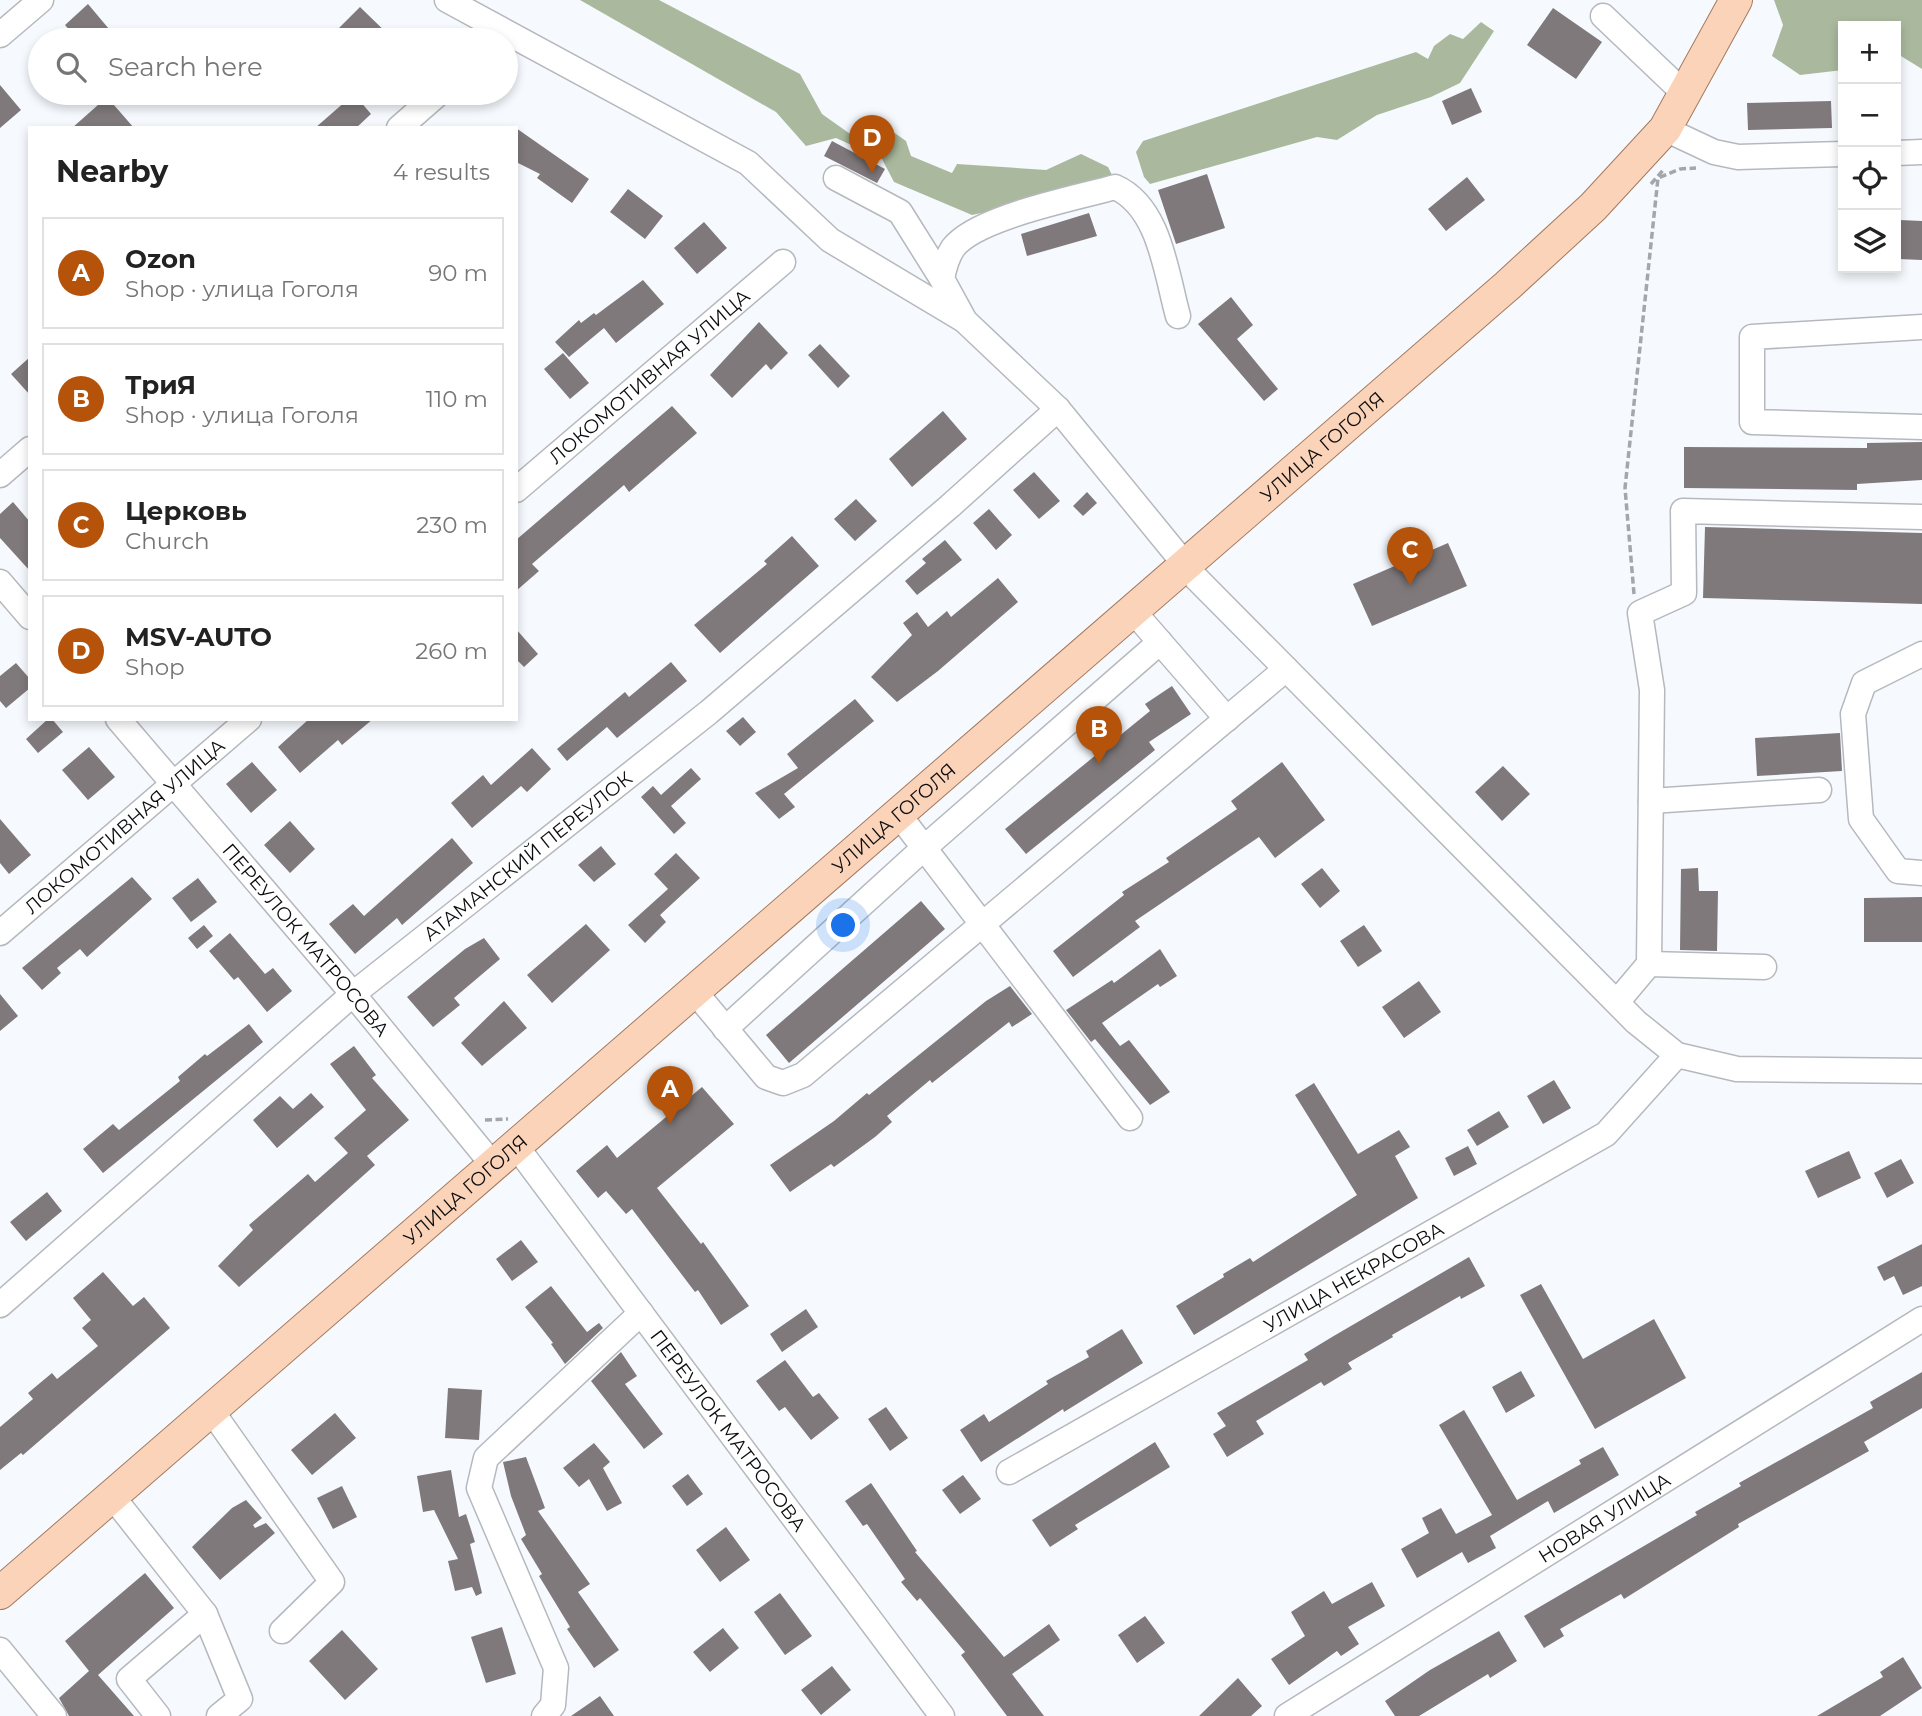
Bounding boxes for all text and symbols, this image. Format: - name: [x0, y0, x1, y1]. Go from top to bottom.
- map controls: [1838, 21, 1901, 273]
- button: +: [1838, 21, 1901, 84]
- search box: [28, 28, 518, 105]
- icon: search: [52, 48, 90, 86]
- text: Search here: [108, 51, 263, 83]
- button: −: [1838, 84, 1901, 147]
- pin: D: [849, 115, 895, 173]
- button: locate: [1838, 147, 1901, 210]
- text: Nearby: [56, 153, 168, 190]
- text: 4 results: [393, 158, 490, 186]
- button: layers: [1838, 210, 1901, 273]
- text: Ozon: [125, 243, 196, 275]
- text: A: [72, 259, 90, 287]
- text: 90 m: [428, 259, 488, 287]
- text: Shop · улица Гоголя: [125, 275, 359, 303]
- street label: ЛОКОМОТИВНАЯ УЛИЦА: [544, 285, 754, 469]
- text: ТриЯ: [125, 369, 196, 401]
- text: B: [72, 385, 90, 413]
- text: 110 m: [426, 385, 488, 413]
- street label: УЛИЦА ГОГОЛЯ: [1256, 387, 1389, 507]
- text: Shop · улица Гоголя: [125, 401, 359, 429]
- text: Церковь: [125, 495, 247, 527]
- text: C: [73, 511, 89, 539]
- text: 230 m: [416, 511, 488, 539]
- text: Church: [125, 527, 210, 555]
- pin: C: [1387, 527, 1433, 585]
- text: MSV-AUTO: [125, 621, 272, 653]
- text: D: [72, 637, 91, 665]
- text: 260 m: [415, 637, 488, 665]
- text: Shop: [125, 653, 185, 681]
- pin: B: [1076, 706, 1122, 764]
- street label: ЛОКОМОТИВНАЯ УЛИЦА: [20, 734, 229, 919]
- street label: УЛИЦА ГОГОЛЯ: [827, 758, 961, 878]
- street label: АТАМАНСКИЙ ПЕРЕУЛОК: [419, 767, 637, 946]
- street label: ПЕРЕУЛОК МАТРОСОВА: [217, 839, 394, 1041]
- your location: [826, 908, 860, 942]
- pin: A: [647, 1066, 693, 1124]
- street label: УЛИЦА ГОГОЛЯ: [399, 1130, 532, 1250]
- street label: УЛИЦА НЕКРАСОВА: [1260, 1217, 1448, 1337]
- street label: ПЕРЕУЛОК МАТРОСОВА: [645, 1325, 811, 1536]
- street label: НОВАЯ УЛИЦА: [1534, 1468, 1675, 1568]

